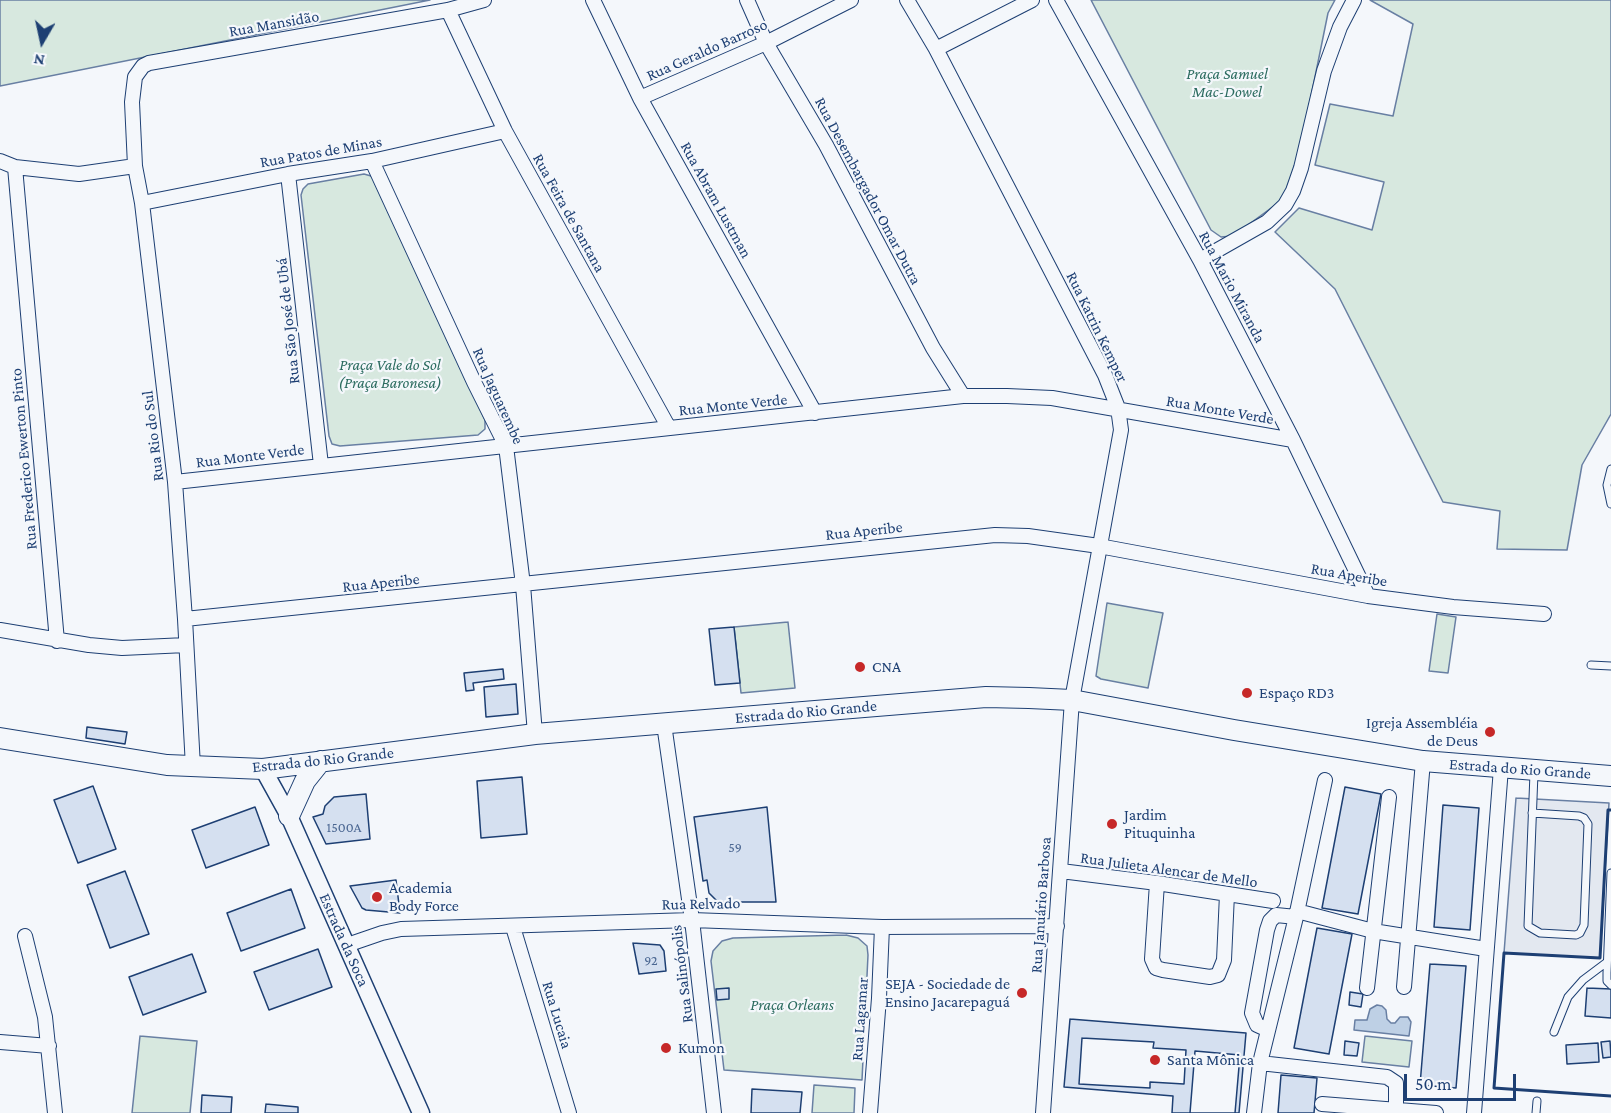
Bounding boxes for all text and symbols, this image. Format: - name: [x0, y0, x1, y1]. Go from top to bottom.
- street label: Rua Mansidão: [227, 7, 321, 41]
- north arrow: [12, 12, 72, 72]
- street label: Rua Geraldo Barroso: [644, 15, 770, 85]
- text: N: [32, 51, 46, 70]
- park label: Praça Samuel Mac-Dowel: [1186, 64, 1268, 102]
- street label: Rua Desembargador Omar Dutra: [810, 94, 926, 288]
- street label: Rua Patos de Minas: [259, 132, 383, 172]
- street label: Rua Abram Lustman: [676, 138, 756, 262]
- street label: Rua Feira de Santana: [528, 150, 610, 276]
- street label: Rua Mario Miranda: [1194, 228, 1270, 346]
- street label: Rua São José de Ubá: [272, 257, 304, 385]
- street label: Rua Katrin Kemper: [1062, 269, 1132, 385]
- street label: Rua Jaguarembe: [468, 345, 528, 447]
- park label: Praça Vale do Sol (Praça Baronesa): [338, 355, 442, 393]
- street label: Rua Frederico Ewerton Pinto: [7, 368, 41, 550]
- street label: Rua Rio do Sul: [138, 390, 168, 482]
- street label: Rua Monte Verde: [678, 390, 788, 420]
- street label: Rua Monte Verde: [1165, 391, 1275, 429]
- street label: Rua Monte Verde: [195, 440, 305, 472]
- street label: Rua Aperibe: [825, 517, 903, 545]
- street label: Rua Aperibe: [1309, 559, 1389, 591]
- street label: Rua Aperibe: [342, 569, 420, 597]
- place label: CNA: [872, 657, 901, 677]
- marker: CNA: [853, 660, 867, 674]
- place label: Espaço RD3: [1259, 683, 1334, 703]
- marker: Espaço RD3: [1240, 686, 1254, 700]
- street label: Estrada do Rio Grande: [734, 696, 878, 728]
- place label: Igreja Assembléia de Deus: [1366, 713, 1478, 751]
- marker: Igreja Assembléia de Deus: [1483, 725, 1497, 739]
- street label: Estrada do Rio Grande: [251, 743, 395, 777]
- street label: Estrada do Rio Grande: [1448, 754, 1592, 784]
- place label: Jardim Pituquinha: [1124, 805, 1195, 843]
- marker: Jardim Pituquinha: [1105, 817, 1119, 831]
- house number: 1500A: [327, 820, 361, 836]
- street label: Rua Januário Barbosa: [1027, 836, 1055, 974]
- house number: 59: [728, 840, 742, 856]
- street label: Rua Julieta Alencar de Mello: [1079, 848, 1259, 892]
- place label: Academia Body Force: [389, 878, 459, 916]
- street label: Estrada da Soca: [315, 890, 373, 990]
- marker: Academia Body Force: [370, 890, 384, 904]
- street label: Rua Relvado: [662, 894, 740, 914]
- street label: Rua Salinópolis: [666, 924, 698, 1024]
- house number: 92: [644, 953, 658, 969]
- place label: SEJA - Sociedade de Ensino Jacarepaguá: [885, 974, 1010, 1012]
- street label: Rua Lagamar: [847, 976, 873, 1062]
- street label: Rua Lucaia: [538, 979, 576, 1051]
- marker: SEJA - Sociedade de Ensino Jacarepaguá: [1015, 986, 1029, 1000]
- park label: Praça Orleans: [750, 995, 834, 1015]
- place label: Kumon: [678, 1038, 725, 1058]
- marker: Kumon: [659, 1041, 673, 1055]
- place label: Santa Mônica: [1167, 1050, 1254, 1070]
- marker: Santa Mônica: [1148, 1053, 1162, 1067]
- scale bar: [1407, 1062, 1520, 1100]
- text: 50 m: [1415, 1074, 1452, 1094]

